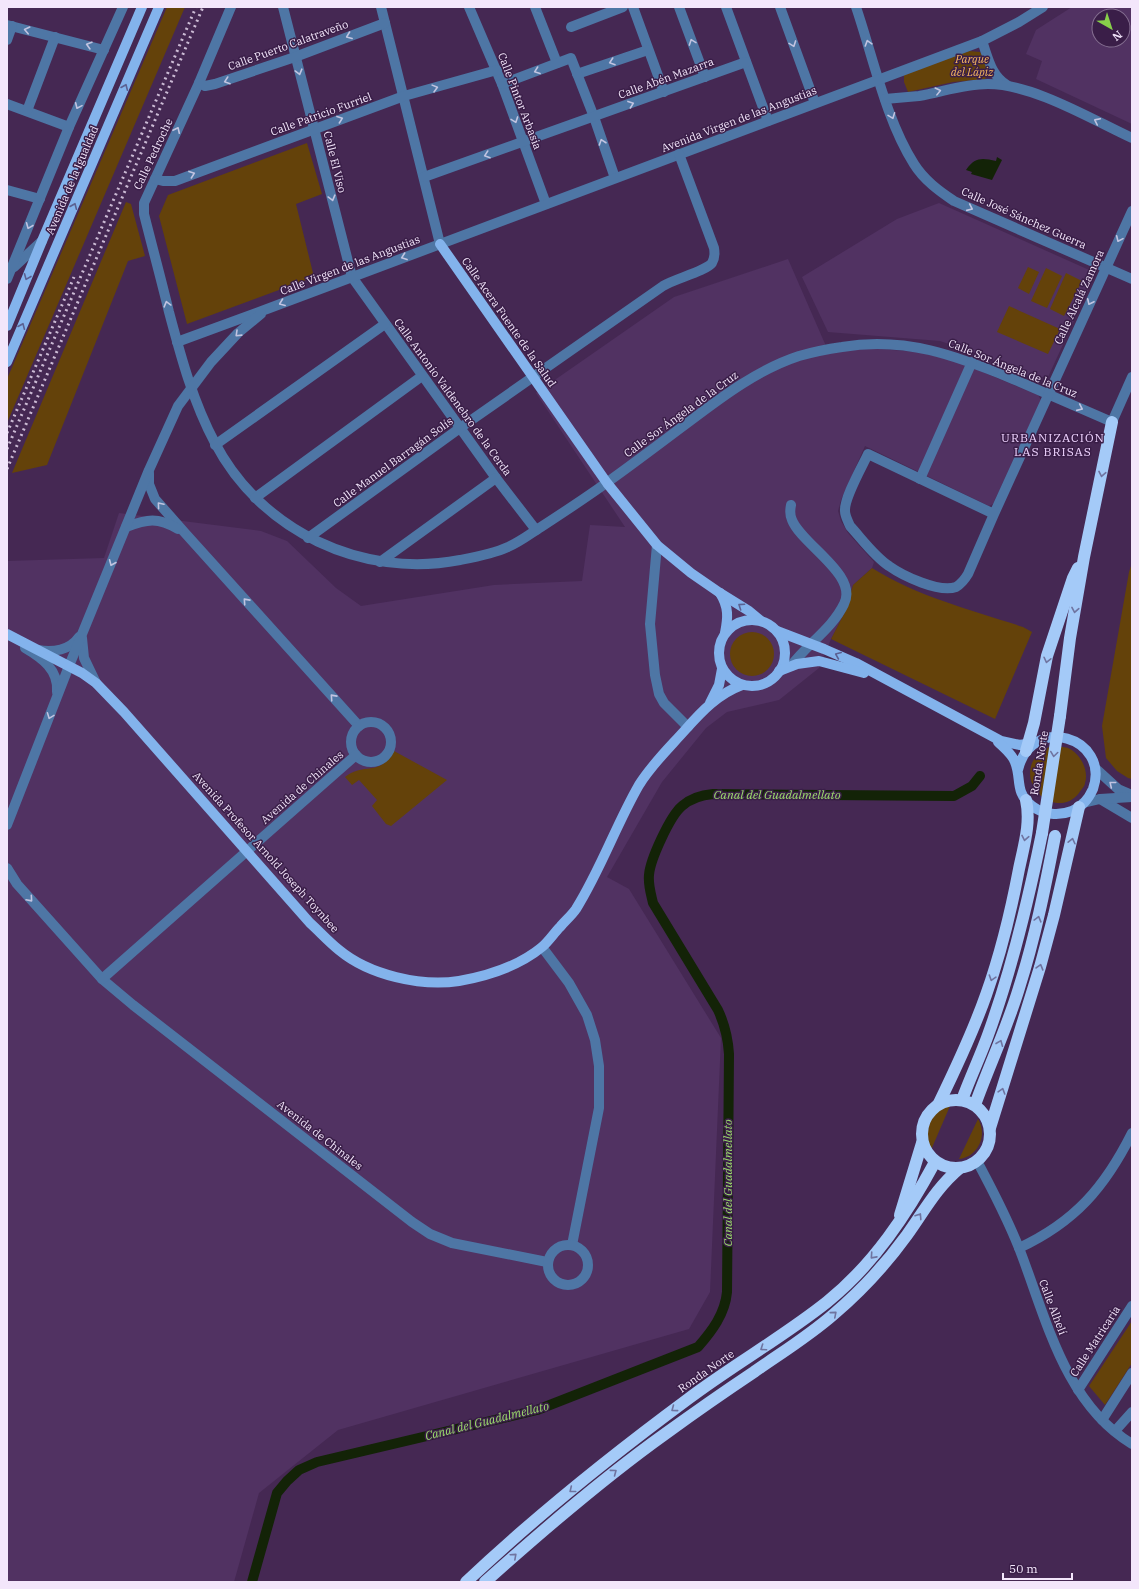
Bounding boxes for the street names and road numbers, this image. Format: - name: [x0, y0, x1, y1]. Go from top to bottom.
- street label: Calle Puerto Calatraveño: [226, 17, 350, 73]
- street label: Calle Pintor Arbasia: [495, 50, 545, 152]
- street label: Calle Abén Mazarra: [616, 54, 716, 102]
- street label: Avenida Virgen de las Angustias: [659, 83, 819, 155]
- street label: Calle Patricio Furriel: [269, 89, 373, 139]
- street label: Calle Pedroche: [130, 116, 176, 192]
- street label: Avenida de la Igualdad: [43, 123, 101, 237]
- street label: Calle El Viso: [321, 130, 349, 194]
- street label: Calle José Sánchez Guerra: [959, 184, 1089, 252]
- street label: Calle Virgen de las Angustias: [278, 232, 422, 298]
- street label: Calle Alcalá Zamora: [1051, 247, 1107, 347]
- street label: Calle Acera Fuente de la Salud: [459, 254, 559, 390]
- street label: Calle Antonio Valdenebro de la Cerda: [391, 316, 515, 478]
- street label: Calle Sor Ángela de la Cruz: [946, 336, 1080, 400]
- street label: Calle Sor Ángela de la Cruz: [621, 368, 741, 460]
- street label: Calle Manuel Barragán Solís: [330, 414, 456, 510]
- street label: Ronda Norte: [1027, 730, 1051, 796]
- street label: Avenida de Chinales: [258, 747, 346, 827]
- street label: Avenida Profesor Arnold Joseph Toynbee: [190, 769, 342, 936]
- street label: Avenida de Chinales: [274, 1097, 366, 1173]
- street label: Calle Alhelí: [1036, 1277, 1070, 1337]
- street label: Calle Matricaria: [1067, 1303, 1123, 1379]
- street label: Ronda Norte: [675, 1347, 737, 1395]

